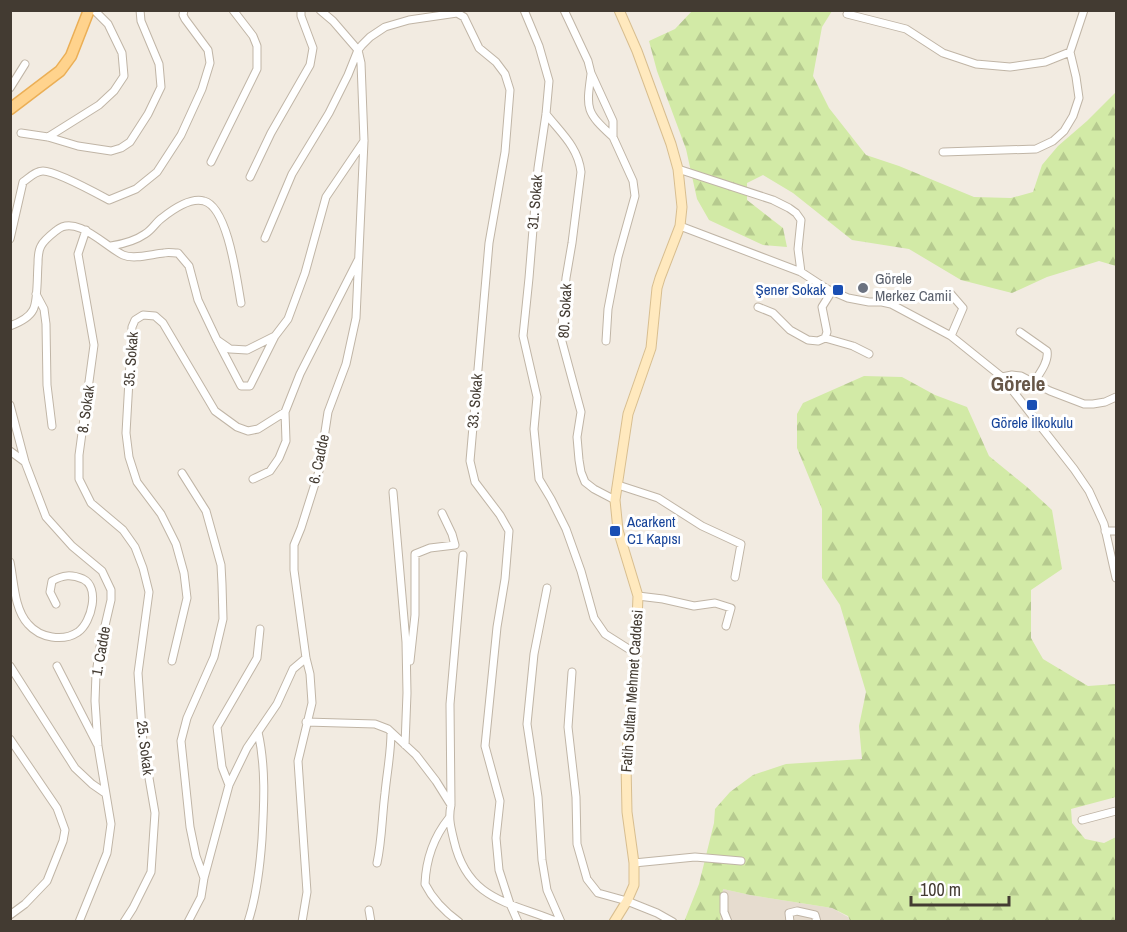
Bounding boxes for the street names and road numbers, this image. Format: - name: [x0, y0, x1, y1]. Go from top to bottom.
- street label: 31. Sokak: [522, 173, 547, 230]
- street label: 80. Sokak: [553, 282, 576, 339]
- street label: 35. Sokak: [118, 330, 143, 387]
- street label: 33. Sokak: [462, 372, 487, 429]
- street label: 8. Sokak: [72, 383, 99, 434]
- street label: 6. Cadde: [303, 432, 334, 485]
- street label: Fatih Sultan Mehmet Caddesi: [615, 609, 648, 773]
- street label: 1. Cadde: [86, 624, 115, 677]
- street label: 25. Sokak: [132, 720, 159, 777]

